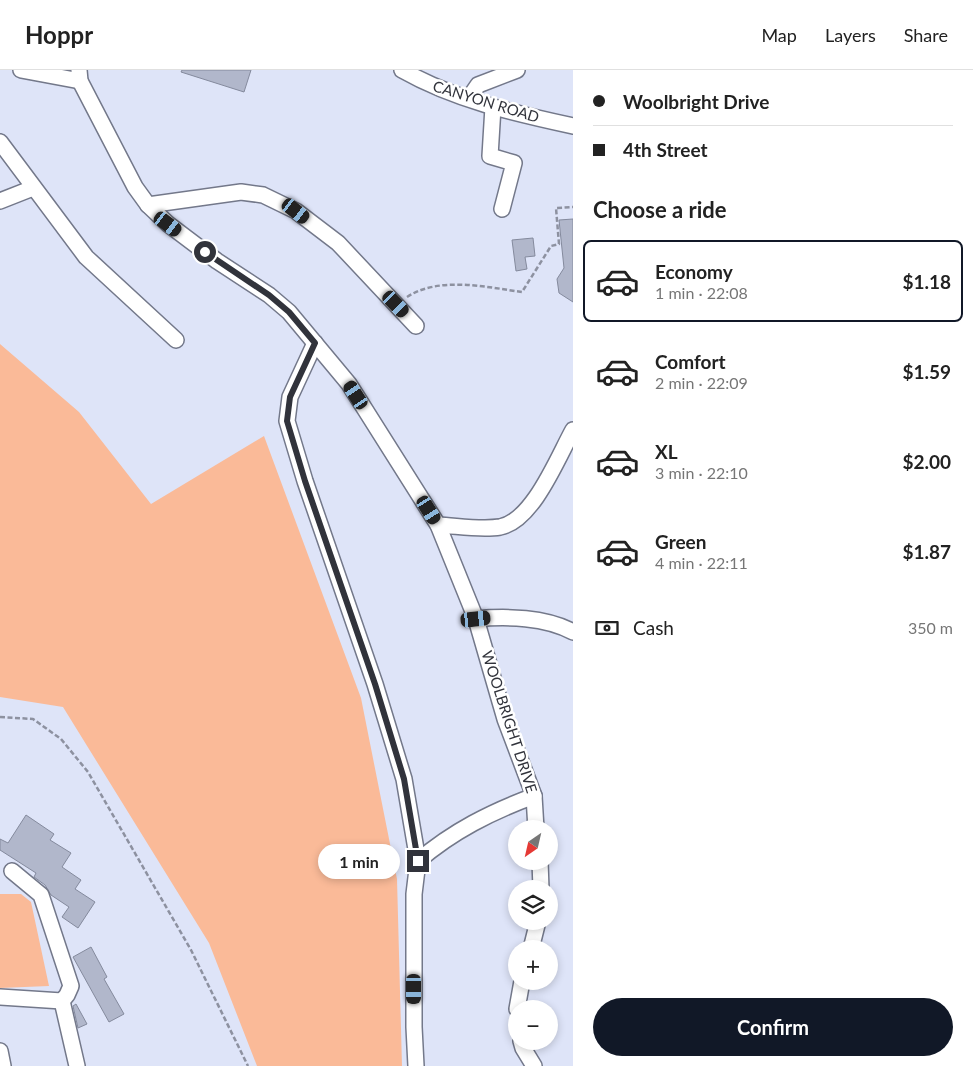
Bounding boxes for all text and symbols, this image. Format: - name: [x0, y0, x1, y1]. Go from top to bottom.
- text: Hoppr: [25, 20, 93, 49]
- text: Map: [761, 24, 797, 46]
- text: Layers: [825, 24, 876, 46]
- text: Share: [904, 24, 948, 46]
- street label: CANYON ROAD: [431, 76, 542, 126]
- text: Woolbright Drive: [623, 90, 769, 113]
- text: 4th Street: [623, 138, 708, 161]
- car: [279, 196, 312, 226]
- text: Choose a ride: [593, 196, 727, 223]
- car: [151, 209, 184, 239]
- route start: [194, 241, 216, 263]
- icon: car: [595, 259, 640, 304]
- text: Economy: [655, 260, 733, 283]
- text: $1.18: [902, 270, 951, 293]
- text: 1 min · 22:08: [655, 283, 748, 302]
- car: [380, 288, 411, 320]
- icon: car: [595, 349, 640, 394]
- text: Comfort: [655, 350, 726, 373]
- text: $1.59: [902, 360, 951, 383]
- text: 2 min · 22:09: [655, 373, 748, 392]
- car: [341, 378, 370, 412]
- icon: car: [595, 439, 640, 484]
- text: XL: [655, 440, 678, 463]
- text: $2.00: [902, 450, 951, 473]
- text: 3 min · 22:10: [655, 463, 748, 482]
- car: [414, 493, 443, 527]
- icon: car: [595, 529, 640, 574]
- text: Green: [655, 530, 706, 553]
- text: $1.87: [902, 540, 951, 563]
- text: 4 min · 22:11: [655, 553, 748, 572]
- car: [460, 610, 491, 628]
- icon: cash: [593, 614, 621, 642]
- text: Cash: [633, 616, 674, 639]
- text: 350 m: [908, 618, 953, 637]
- street label: WOOLBRIGHT DRIVE: [478, 648, 542, 795]
- north arrow: [508, 820, 558, 870]
- map controls: [508, 820, 558, 1050]
- callout: 1 min: [318, 844, 400, 878]
- route end: [407, 850, 429, 872]
- text: 1 min: [339, 852, 379, 871]
- button: layers: [508, 880, 558, 930]
- button: +: [508, 940, 558, 990]
- car: [406, 974, 421, 1004]
- button: Confirm: [593, 998, 953, 1056]
- button: −: [508, 1000, 558, 1050]

